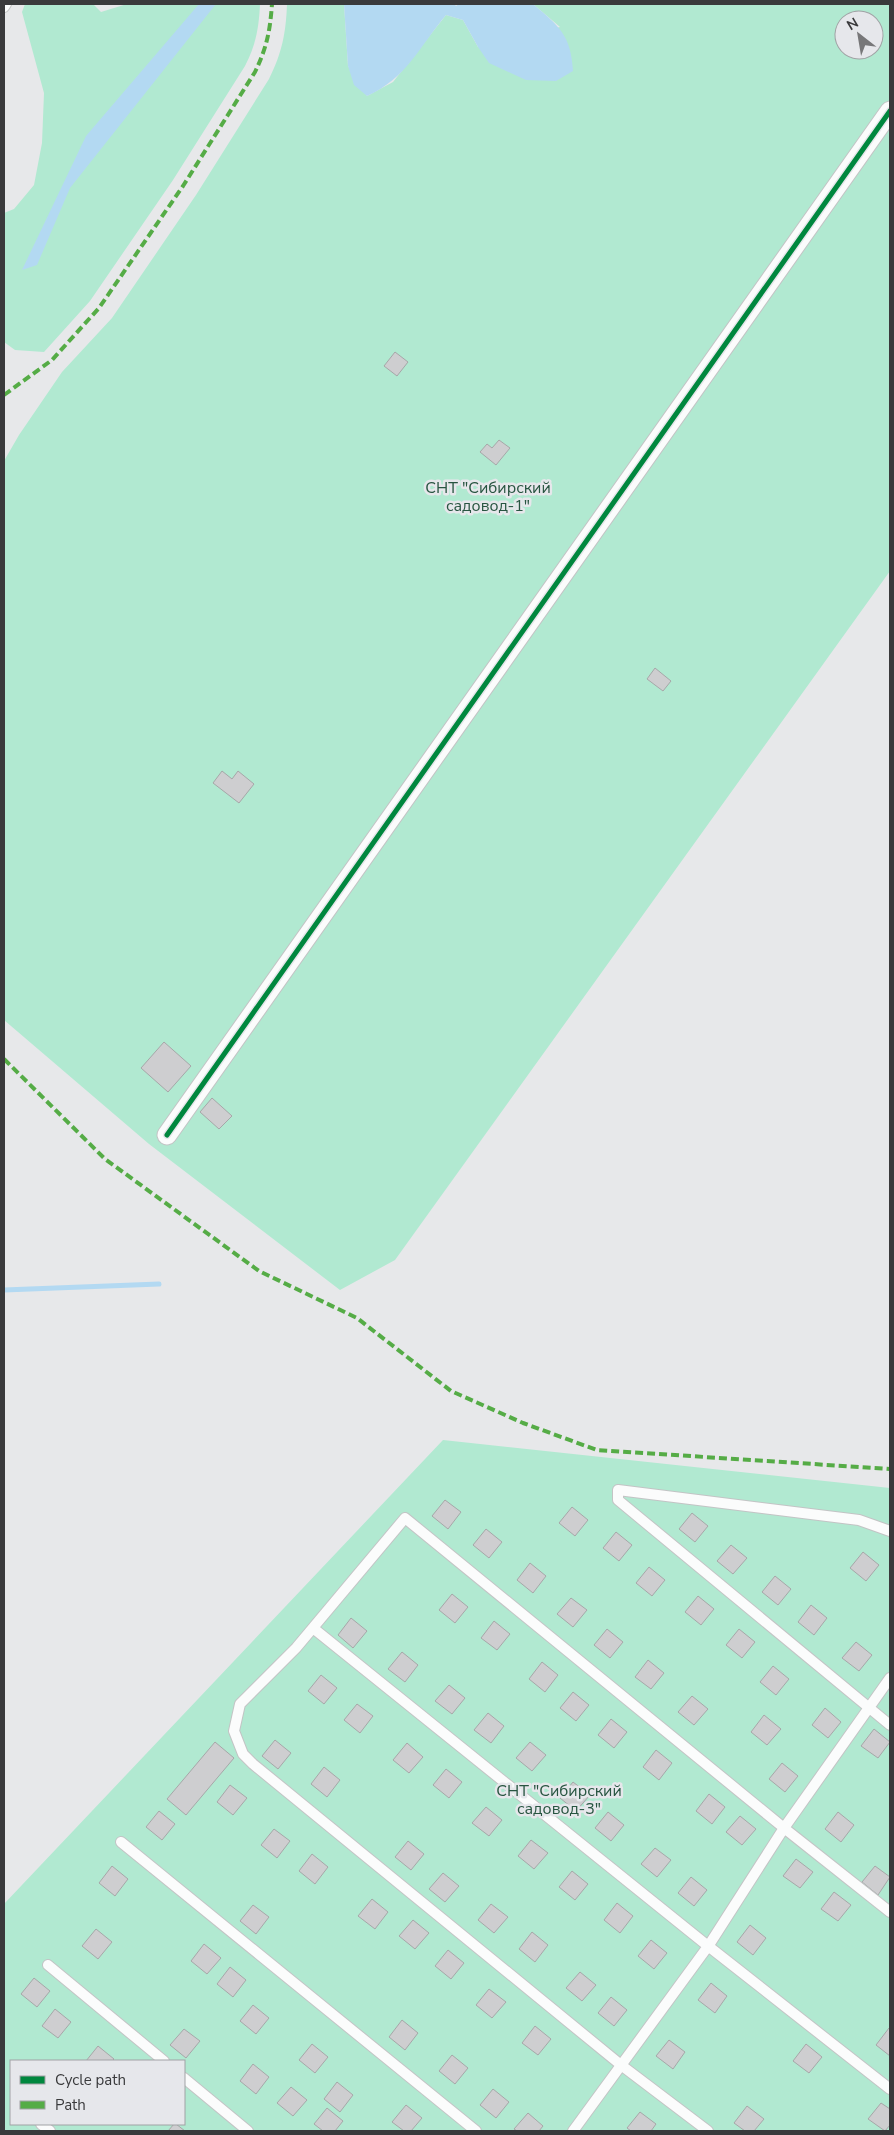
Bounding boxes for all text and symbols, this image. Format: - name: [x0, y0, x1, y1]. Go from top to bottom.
- north arrow: [834, 10, 884, 60]
- text: N: [843, 13, 862, 35]
- park label: СНТ "Сибирский садовод-1": [425, 477, 551, 517]
- park label: СНТ "Сибирский садовод-3": [496, 1780, 622, 1820]
- legend: [10, 2060, 185, 2125]
- text: Cycle path: [55, 2070, 126, 2090]
- text: Path: [55, 2095, 86, 2115]

